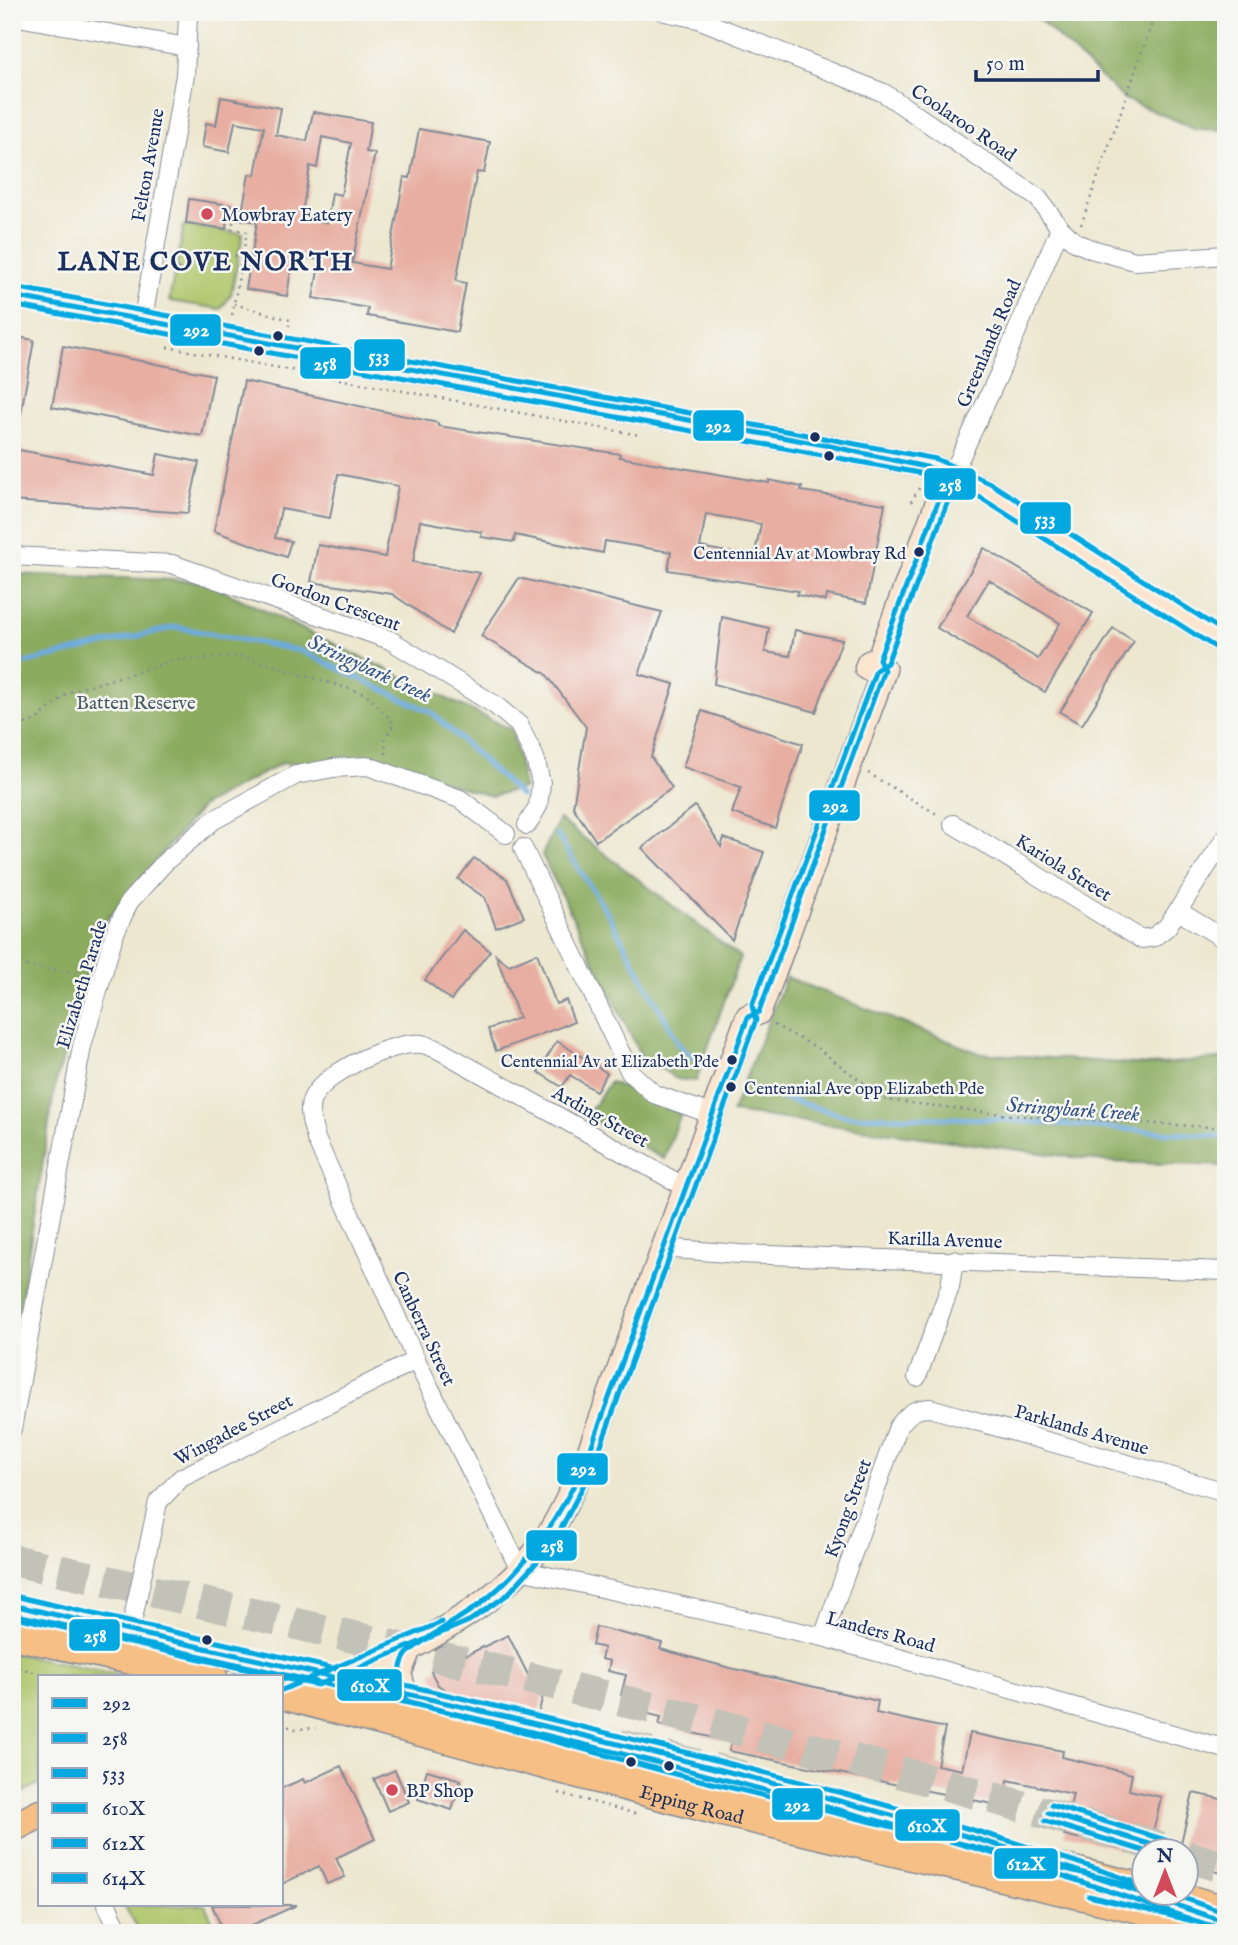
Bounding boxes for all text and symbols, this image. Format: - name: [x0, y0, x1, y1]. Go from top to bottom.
- scale bar: [976, 38, 1098, 82]
- text: 50 m: [986, 51, 1025, 78]
- street label: Coolaroo Road: [906, 80, 1021, 168]
- street label: Felton Avenue: [127, 106, 171, 224]
- place label: Mowbray Eatery: [221, 204, 353, 228]
- marker: Mowbray Eatery: [199, 206, 215, 222]
- district label: LANE COVE NORTH: [58, 246, 354, 279]
- street label: Greenlands Road: [952, 275, 1028, 412]
- line badge: 292: [169, 313, 222, 347]
- text: 292: [183, 319, 209, 343]
- unlabelled marker: [271, 329, 285, 343]
- line badge: 533: [353, 338, 406, 372]
- unlabelled marker: [252, 344, 266, 358]
- text: 533: [368, 345, 390, 369]
- line badge: 258: [299, 346, 352, 380]
- text: 258: [313, 353, 337, 377]
- line badge: 292: [692, 409, 745, 442]
- text: 292: [705, 415, 731, 439]
- unlabelled marker: [808, 430, 822, 444]
- unlabelled marker: [822, 449, 836, 463]
- line badge: 258: [923, 467, 977, 501]
- text: 258: [938, 474, 962, 498]
- line badge: 533: [1019, 501, 1072, 535]
- text: 533: [1034, 508, 1056, 532]
- place label: Centennial Av at Mowbray Rd: [693, 544, 907, 565]
- marker: Centennial Av at Mowbray Rd: [912, 545, 926, 559]
- street label: Gordon Crescent: [267, 568, 404, 638]
- water label: Stringybark Creek: [303, 629, 436, 710]
- park label: Batten Reserve: [76, 692, 196, 716]
- line badge: 292: [808, 789, 861, 822]
- text: 292: [822, 795, 848, 819]
- street label: Kariola Street: [1010, 830, 1116, 908]
- street label: Elizabeth Parade: [52, 917, 114, 1052]
- place label: Centennial Av at Elizabeth Pde: [501, 1052, 719, 1073]
- marker: Centennial Av at Elizabeth Pde: [725, 1053, 739, 1067]
- place label: Centennial Ave opp Elizabeth Pde: [744, 1079, 985, 1100]
- marker: Centennial Ave opp Elizabeth Pde: [724, 1080, 738, 1094]
- street label: Arding Street: [547, 1081, 653, 1154]
- water label: Stringybark Creek: [1005, 1092, 1141, 1129]
- street label: Karilla Avenue: [887, 1227, 1003, 1255]
- street label: Canberra Street: [386, 1267, 461, 1391]
- street label: Wingadee Street: [171, 1389, 298, 1472]
- street label: Parklands Avenue: [1011, 1400, 1152, 1462]
- line badge: 292: [556, 1452, 609, 1486]
- street label: Kyong Street: [820, 1456, 878, 1561]
- text: 292: [570, 1458, 596, 1482]
- line badge: 258: [525, 1529, 578, 1562]
- text: 258: [540, 1535, 564, 1559]
- street label: Landers Road: [824, 1607, 938, 1659]
- line badge: 258: [68, 1618, 121, 1652]
- text: 258: [83, 1625, 107, 1649]
- unlabelled marker: [200, 1633, 214, 1647]
- line badge: 610X: [336, 1668, 403, 1702]
- legend: [38, 1675, 284, 1906]
- text: 610X: [350, 1675, 390, 1699]
- text: 292: [102, 1691, 131, 1718]
- text: 258: [102, 1726, 128, 1753]
- unlabelled marker: [624, 1755, 638, 1769]
- unlabelled marker: [662, 1759, 676, 1773]
- text: 533: [102, 1761, 125, 1788]
- place label: BP Shop: [406, 1780, 474, 1804]
- street label: Epping Road: [637, 1781, 746, 1831]
- marker: BP Shop: [384, 1782, 400, 1798]
- line badge: 292: [771, 1787, 824, 1821]
- text: 292: [784, 1794, 810, 1818]
- text: 610X: [102, 1796, 146, 1823]
- line badge: 610X: [894, 1808, 961, 1842]
- text: 610X: [907, 1815, 947, 1839]
- text: 612X: [102, 1831, 145, 1858]
- north arrow: [1130, 1836, 1200, 1906]
- text: N: [1156, 1845, 1174, 1869]
- line badge: 612X: [993, 1847, 1059, 1880]
- text: 612X: [1006, 1853, 1046, 1877]
- text: 614X: [102, 1866, 146, 1893]

